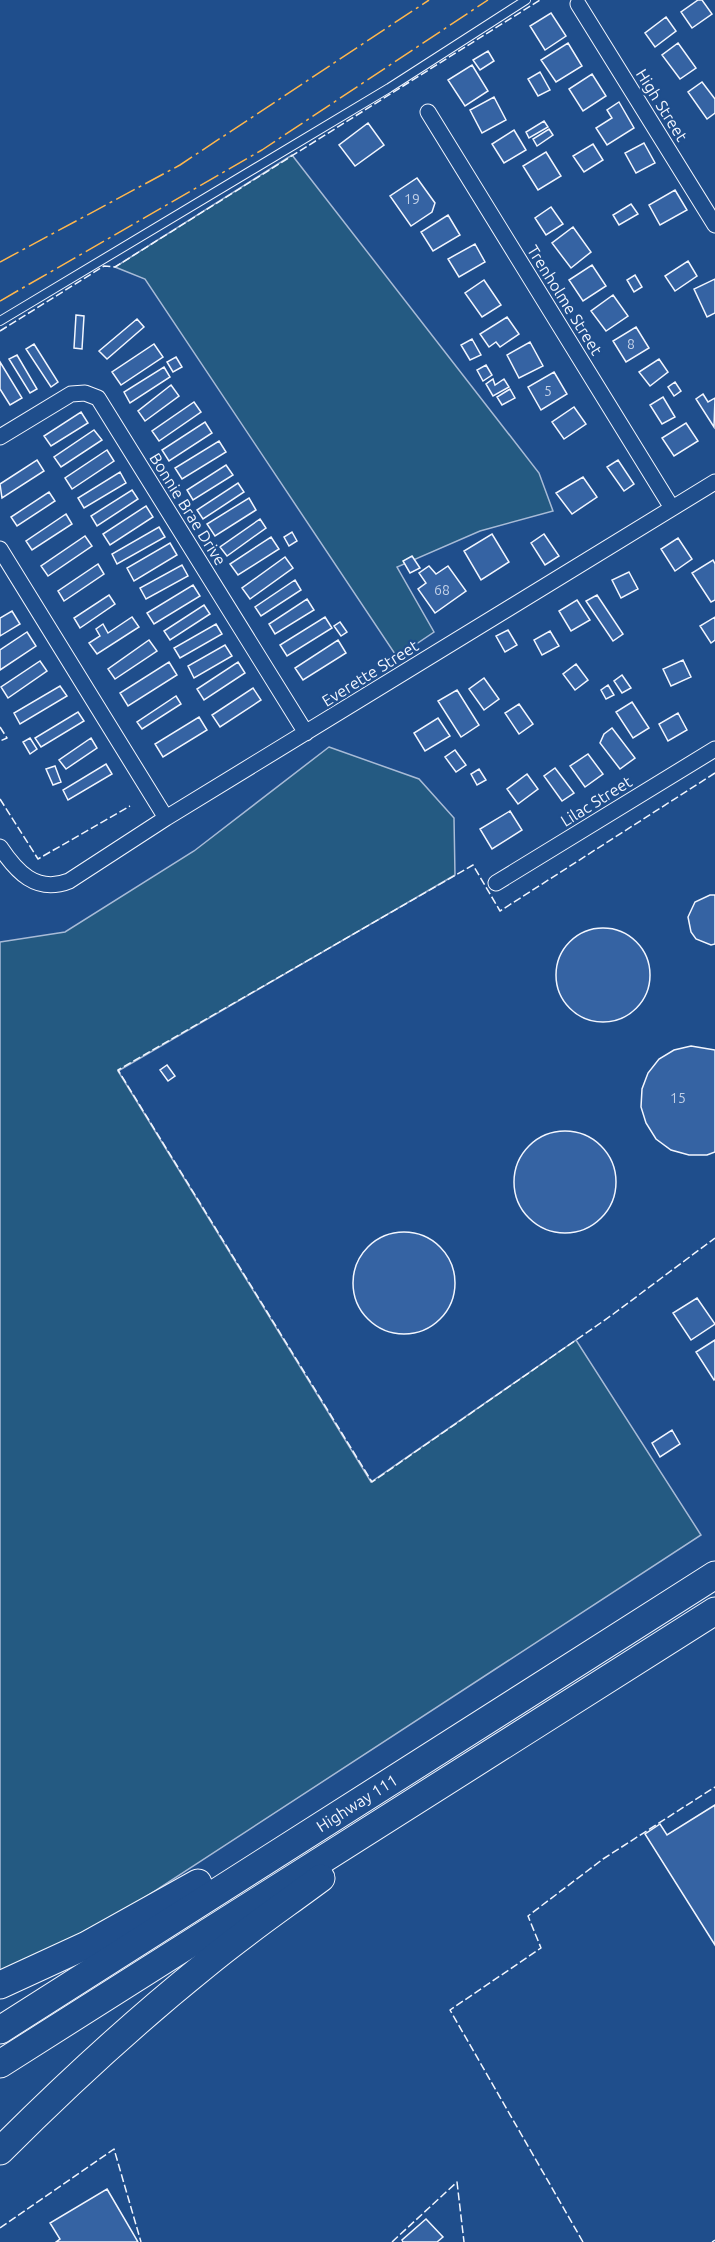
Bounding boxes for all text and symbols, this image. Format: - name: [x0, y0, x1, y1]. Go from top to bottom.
- street label: High Street: [633, 66, 692, 145]
- house number: 19: [404, 191, 420, 207]
- street label: Trenholme Street: [524, 242, 606, 359]
- house number: 8: [627, 336, 635, 352]
- house number: 5: [544, 383, 552, 399]
- street label: Bonnie Brae Drive: [146, 450, 230, 568]
- house number: 68: [434, 582, 450, 598]
- street label: Everette Street: [319, 636, 422, 710]
- street label: Lilac Street: [557, 772, 635, 830]
- house number: 15: [670, 1090, 686, 1106]
- street label: Highway 111: [313, 1770, 401, 1835]

